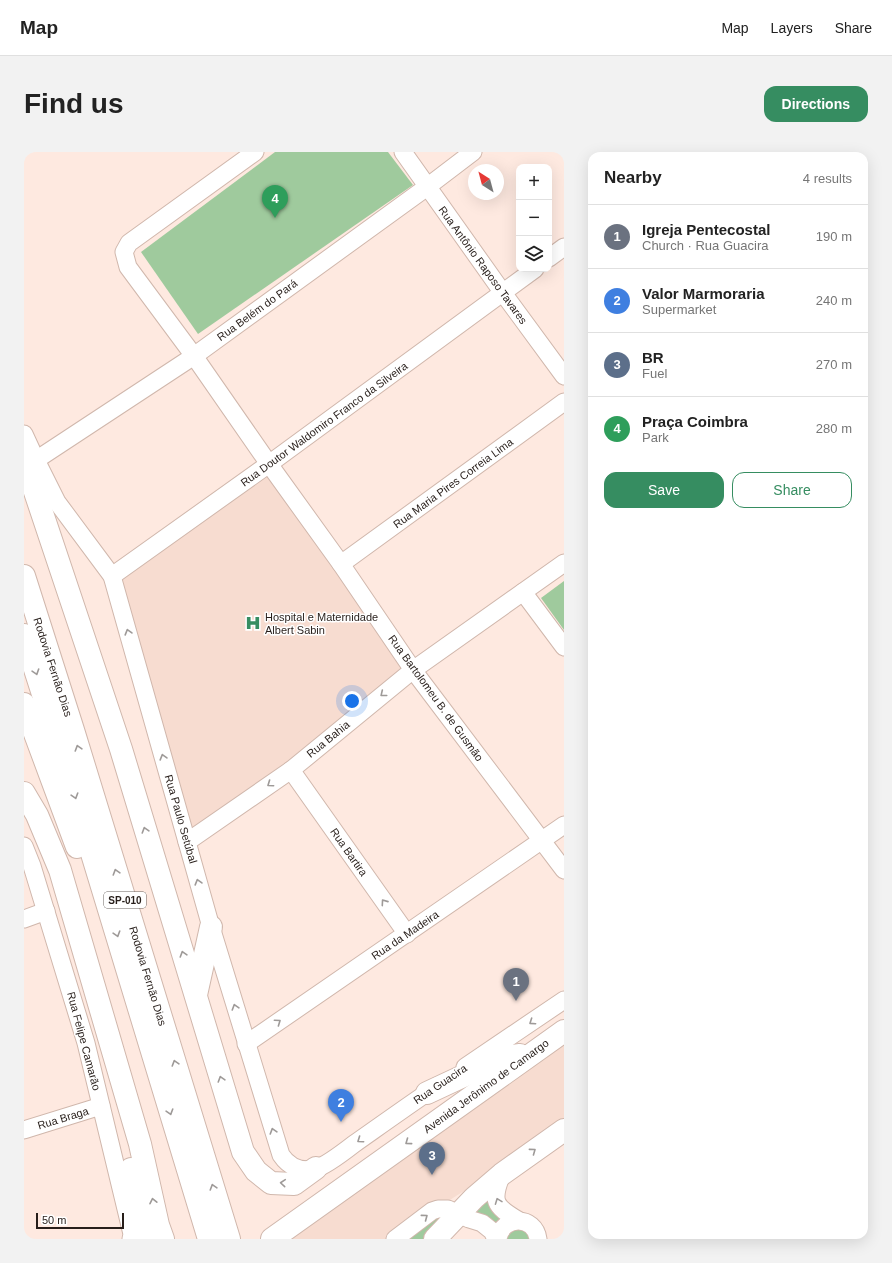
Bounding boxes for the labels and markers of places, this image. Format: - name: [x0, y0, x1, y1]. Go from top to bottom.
- pin: 4: [262, 185, 288, 218]
- place label: Hospital e Maternidade Albert Sabin: [265, 611, 378, 636]
- hospital icon: Hospital e Maternidade Albert Sabin: [244, 614, 262, 632]
- pin: 1: [503, 968, 529, 1001]
- pin: 2: [328, 1089, 354, 1122]
- pin: 3: [419, 1142, 445, 1175]

